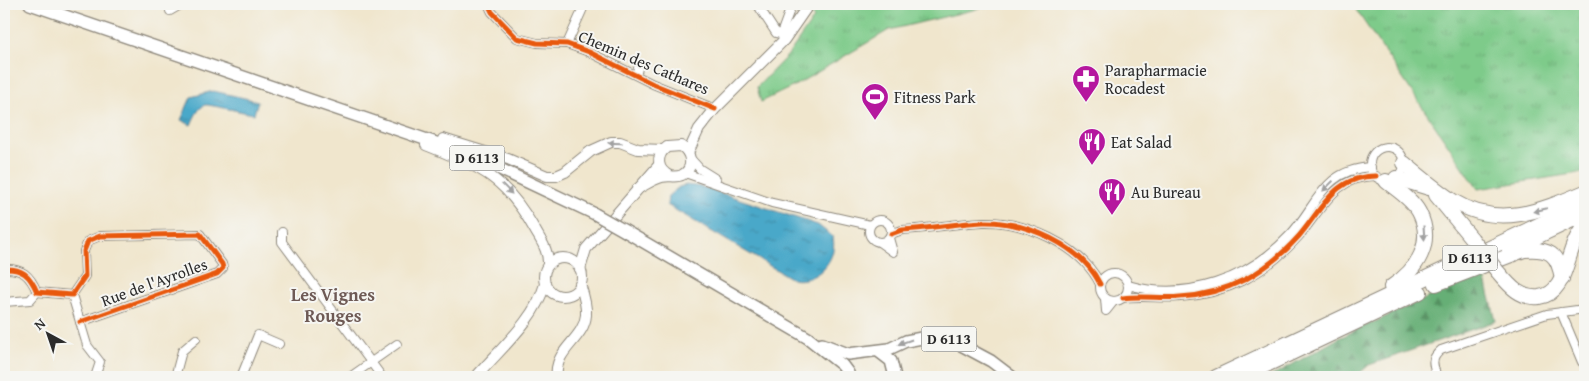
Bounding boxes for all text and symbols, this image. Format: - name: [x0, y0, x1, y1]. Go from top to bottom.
- street label: Chemin des Cathares: [575, 24, 713, 100]
- place label: Parapharmacie Rocadest: [1105, 58, 1207, 100]
- pharmacy icon: Parapharmacie Rocadest: [1071, 64, 1101, 103]
- sports icon: Fitness Park: [860, 82, 890, 121]
- place label: Fitness Park: [894, 85, 976, 109]
- restaurant icon: Eat Salad: [1077, 127, 1107, 166]
- place label: Eat Salad: [1111, 130, 1172, 154]
- one-way arrow: [607, 139, 623, 147]
- road number: D 6113: [450, 146, 504, 170]
- restaurant icon: Au Bureau: [1097, 177, 1127, 216]
- place label: Au Bureau: [1131, 180, 1201, 204]
- one-way arrow: [1322, 180, 1334, 192]
- one-way arrow: [500, 183, 512, 195]
- one-way arrow: [1532, 206, 1548, 214]
- one-way arrow: [1420, 225, 1428, 241]
- road number: D 6113: [1442, 246, 1498, 270]
- street label: Rue de l'Ayrolles: [98, 252, 210, 312]
- district label: Les Vignes Rouges: [291, 281, 375, 329]
- north arrow: [22, 308, 72, 358]
- text: N: [30, 313, 50, 335]
- road number: D 6113: [922, 326, 976, 352]
- one-way arrow: [897, 338, 912, 346]

